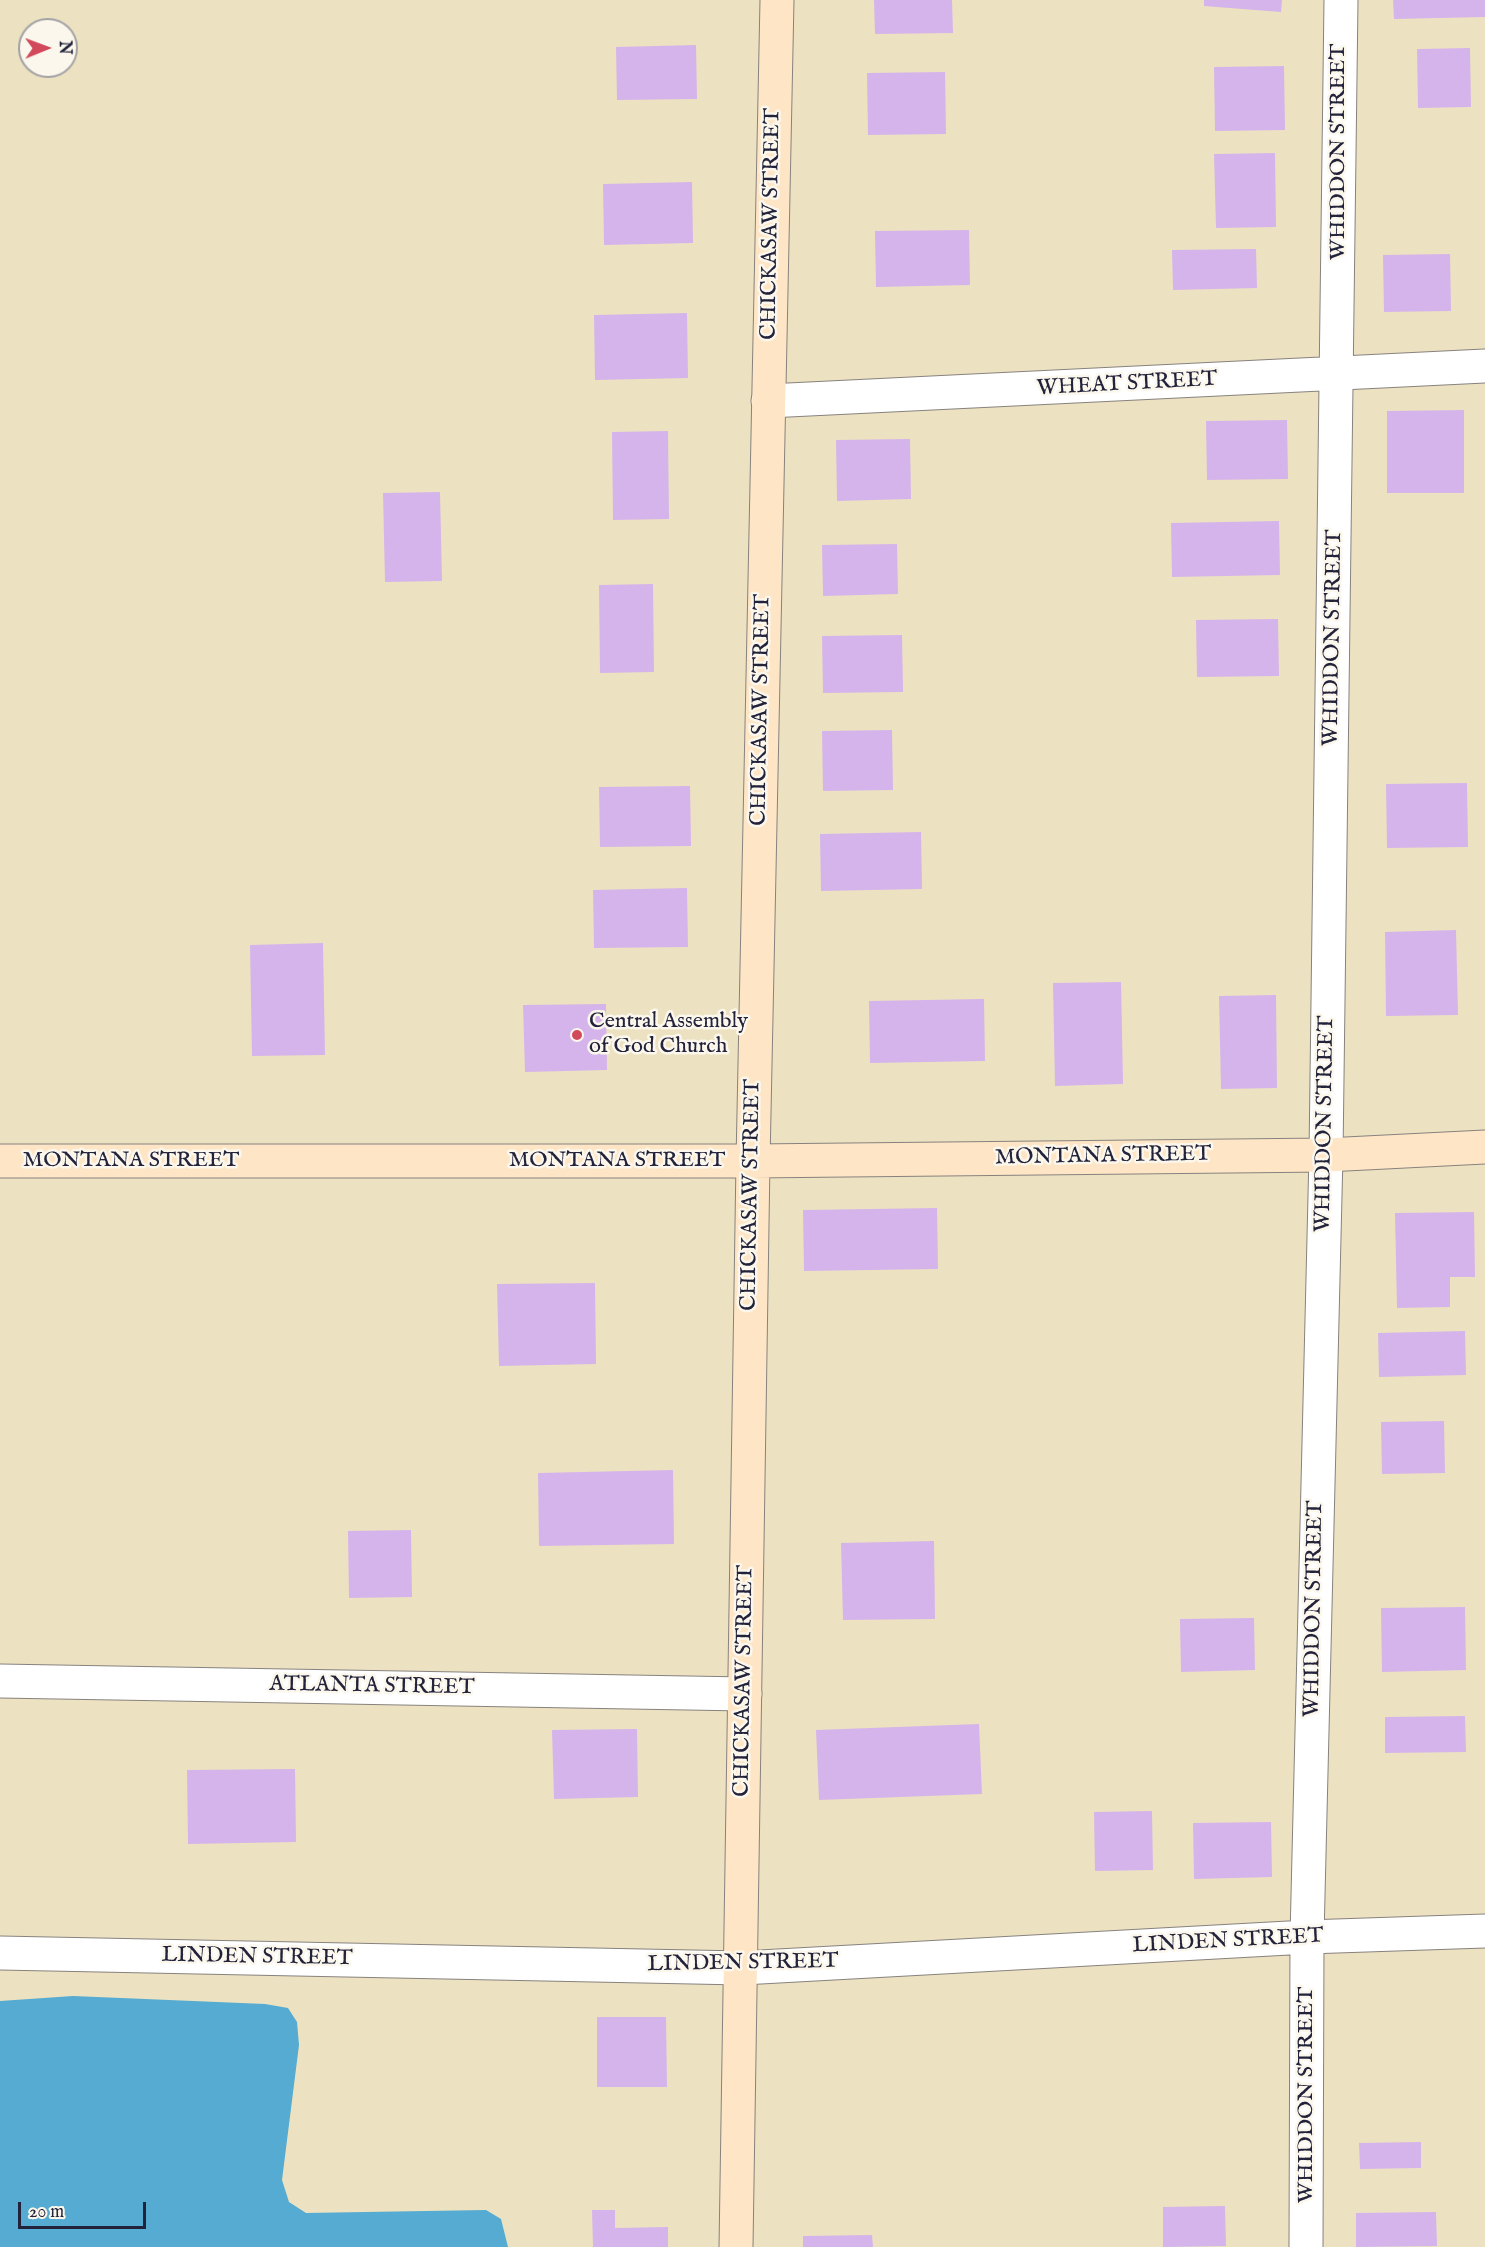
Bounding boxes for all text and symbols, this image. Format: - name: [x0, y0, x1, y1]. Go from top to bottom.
- north arrow: [18, 18, 78, 78]
- text: N: [54, 41, 74, 55]
- street label: WHIDDON STREET: [1326, 44, 1352, 260]
- street label: CHICKASAW STREET: [757, 108, 787, 340]
- street label: WHEAT STREET: [1036, 367, 1218, 403]
- street label: WHIDDON STREET: [1319, 529, 1349, 747]
- street label: CHICKASAW STREET: [747, 594, 777, 826]
- place label: Central Assembly of God Church: [589, 1009, 748, 1060]
- street label: WHIDDON STREET: [1311, 1015, 1341, 1233]
- marker: Central Assembly of God Church: [570, 1028, 584, 1042]
- street label: CHICKASAW STREET: [737, 1079, 767, 1311]
- street label: MONTANA STREET: [995, 1142, 1211, 1172]
- street label: MONTANA STREET: [23, 1148, 239, 1174]
- street label: MONTANA STREET: [509, 1148, 725, 1174]
- street label: WHIDDON STREET: [1300, 1500, 1330, 1718]
- street label: CHICKASAW STREET: [730, 1565, 760, 1797]
- street label: ATLANTA STREET: [269, 1672, 475, 1702]
- street label: LINDEN STREET: [1132, 1924, 1324, 1960]
- street label: LINDEN STREET: [161, 1943, 353, 1973]
- street label: LINDEN STREET: [647, 1949, 839, 1979]
- street label: WHIDDON STREET: [1294, 1987, 1320, 2203]
- scale bar: [21, 2190, 148, 2228]
- text: 20 m: [29, 2201, 64, 2224]

